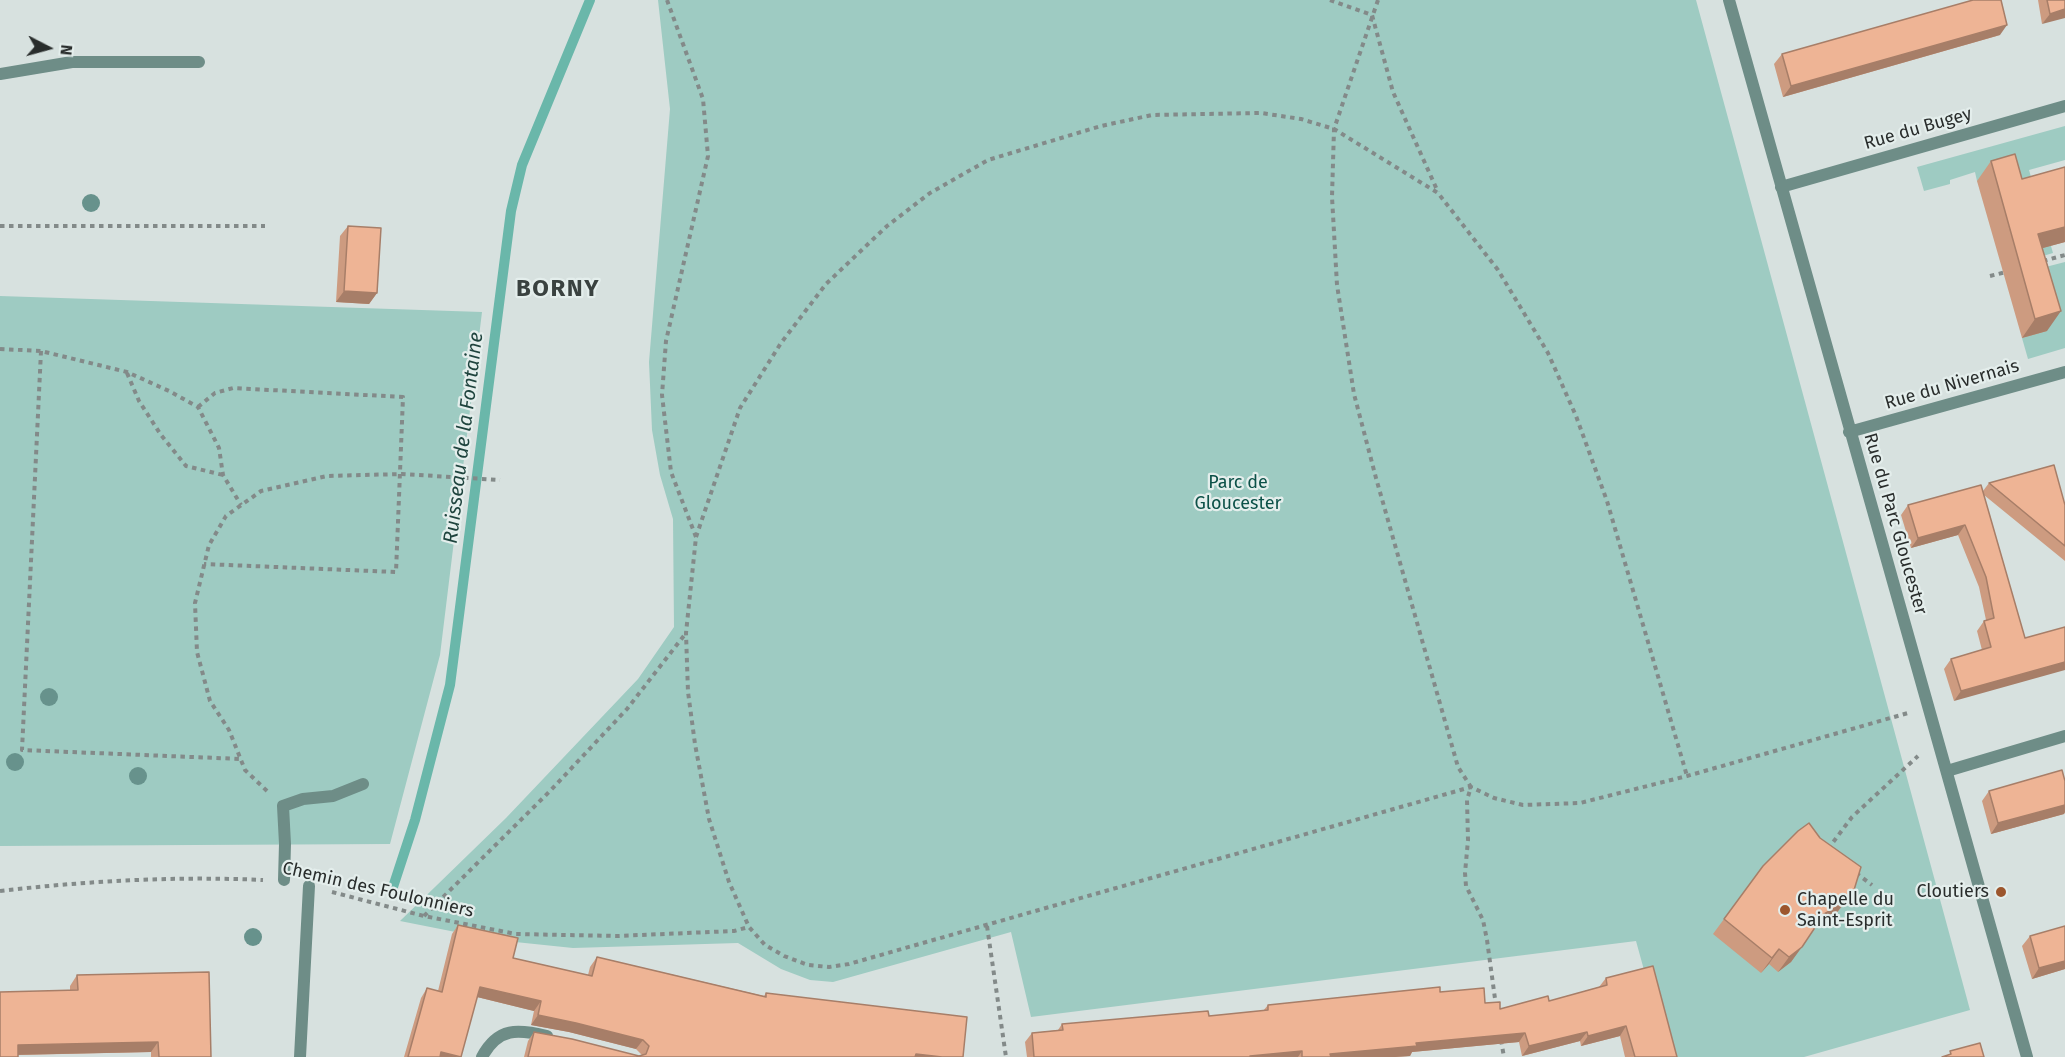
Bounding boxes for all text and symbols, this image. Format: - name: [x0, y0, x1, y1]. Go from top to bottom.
- north arrow: [18, 18, 78, 78]
- text: N: [56, 44, 76, 56]
- street label: Rue du Bugey: [1862, 103, 1974, 155]
- district label: BORNY: [516, 275, 600, 303]
- water label: Ruisseau de la Fontaine: [439, 331, 489, 545]
- street label: Rue du Nivernais: [1882, 356, 2022, 414]
- street label: Rue du Parc Gloucester: [1859, 431, 1931, 617]
- park label: Parc de Gloucester: [1195, 472, 1281, 514]
- street label: Chemin des Foulonniers: [280, 857, 476, 923]
- place label: Cloutiers: [1916, 881, 1989, 903]
- marker: Cloutiers: [1994, 885, 2008, 899]
- place label: Chapelle du Saint-Esprit: [1797, 889, 1894, 932]
- marker: Chapelle du Saint-Esprit: [1778, 903, 1792, 917]

